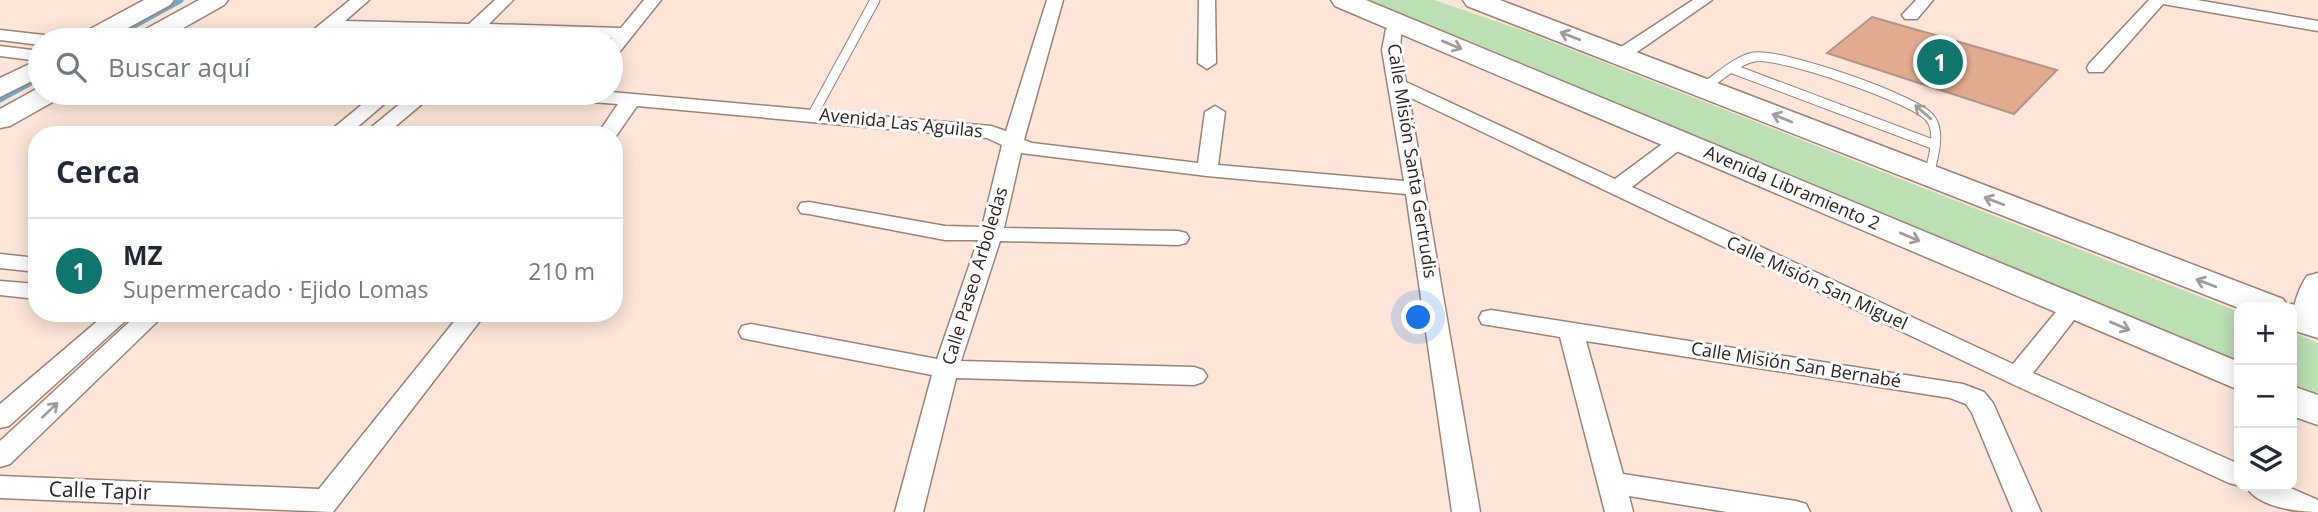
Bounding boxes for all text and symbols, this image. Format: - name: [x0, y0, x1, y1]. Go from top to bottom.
- search box: [28, 28, 623, 105]
- one-way arrow: [1559, 29, 1581, 41]
- pin: 1: [1917, 36, 1963, 88]
- one-way arrow: [1441, 39, 1462, 52]
- street label: Calle Misión Santa Gertrudis: [1383, 42, 1443, 280]
- icon: search: [52, 48, 90, 86]
- text: Buscar aquí: [108, 49, 250, 85]
- street label: Avenida Las Aguilas: [818, 101, 984, 143]
- one-way arrow: [1914, 104, 1932, 120]
- one-way arrow: [1772, 111, 1793, 124]
- street label: Avenida Libramiento 2: [1701, 139, 1884, 235]
- text: Cerca: [56, 151, 140, 192]
- street label: Calle Paseo Arboledas: [936, 184, 1013, 368]
- one-way arrow: [1984, 193, 2005, 206]
- street label: Calle Misión San Miguel: [1723, 230, 1912, 335]
- one-way arrow: [1899, 232, 1921, 245]
- text: MZ: [123, 237, 163, 273]
- text: 1: [72, 255, 86, 287]
- text: 210 m: [528, 255, 595, 287]
- text: Supermercado · Ejido Lomas: [123, 273, 429, 305]
- one-way arrow: [2196, 275, 2218, 288]
- your location: [1401, 300, 1435, 334]
- map controls: [2234, 302, 2297, 491]
- button: +: [2234, 302, 2297, 365]
- one-way arrow: [2109, 320, 2130, 333]
- street label: Calle Misión San Bernabé: [1689, 336, 1903, 392]
- button: −: [2234, 365, 2297, 428]
- one-way arrow: [41, 401, 58, 418]
- button: layers: [2234, 428, 2297, 491]
- street label: Calle Tapir: [48, 474, 152, 506]

